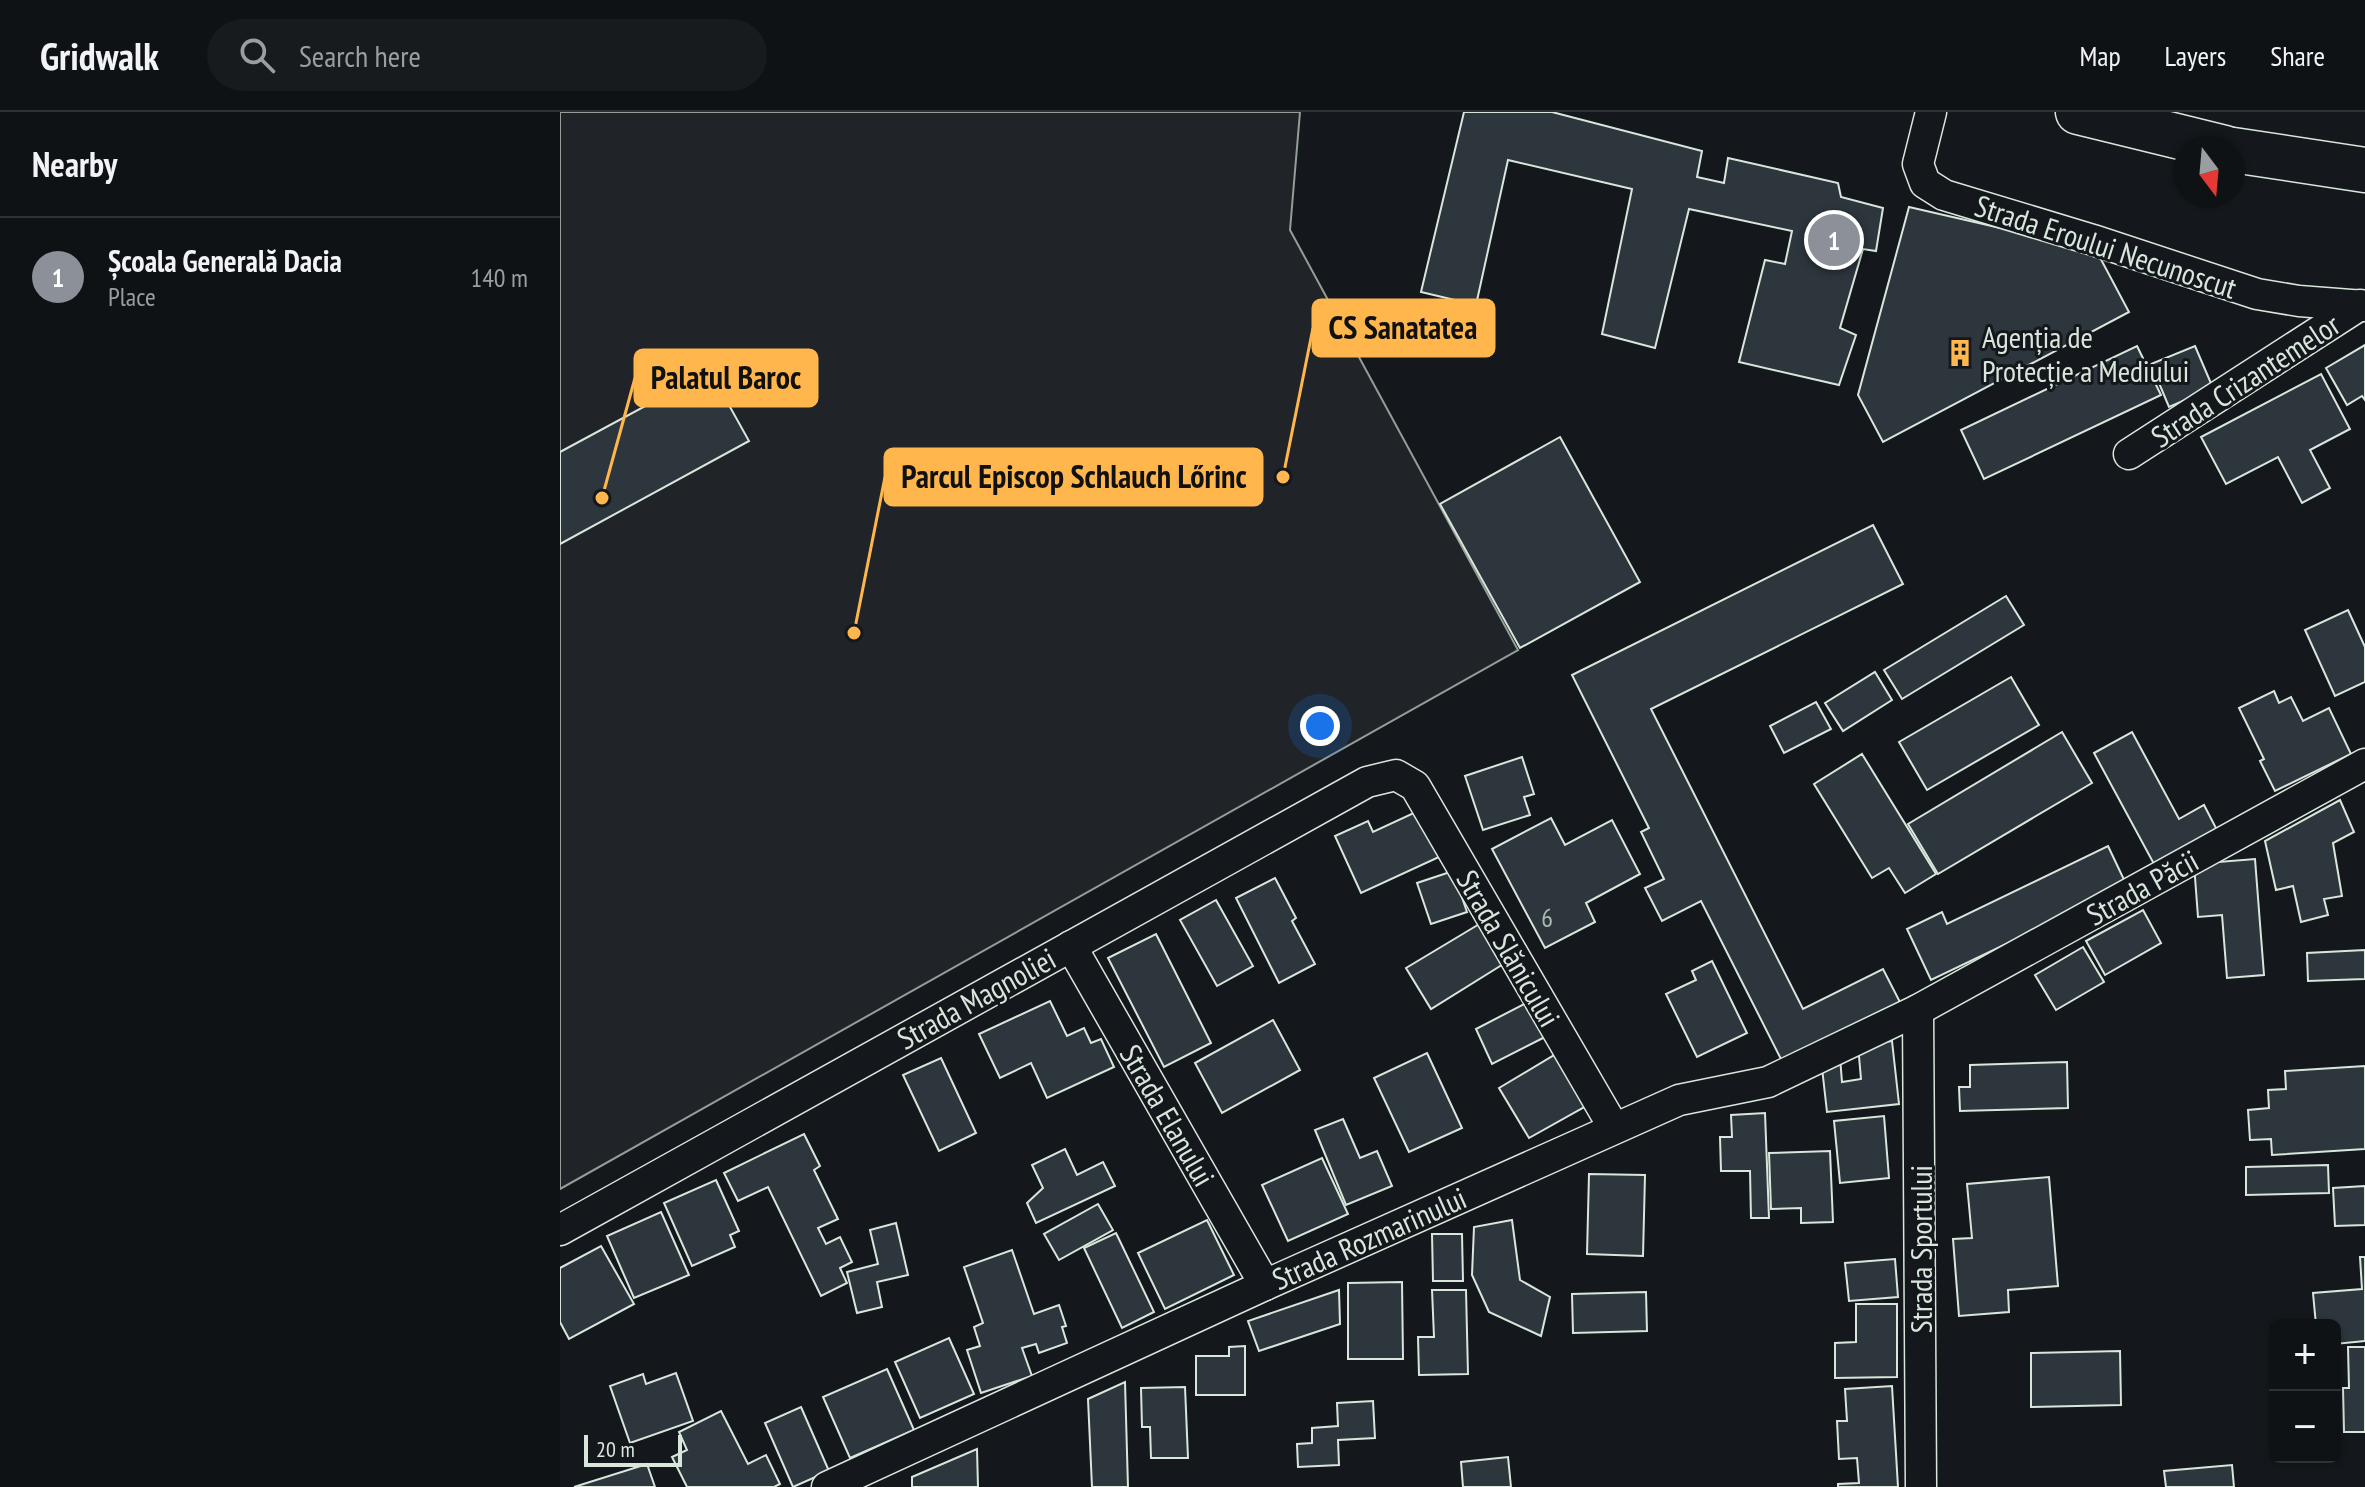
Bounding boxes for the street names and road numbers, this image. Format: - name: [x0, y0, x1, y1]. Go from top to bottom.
- street label: Strada Eroului Necunoscut: [1970, 185, 2242, 307]
- street label: Strada Crizantemelor: [2143, 304, 2347, 456]
- street label: Strada Păcii: [2079, 840, 2205, 934]
- street label: Strada Slănicului: [1449, 863, 1569, 1033]
- street label: Strada Magnoliei: [890, 938, 1062, 1058]
- street label: Strada Elanului: [1112, 1037, 1224, 1193]
- street label: Strada Sportului: [1901, 1165, 1940, 1333]
- street label: Strada Rozmarinului: [1266, 1178, 1472, 1298]

